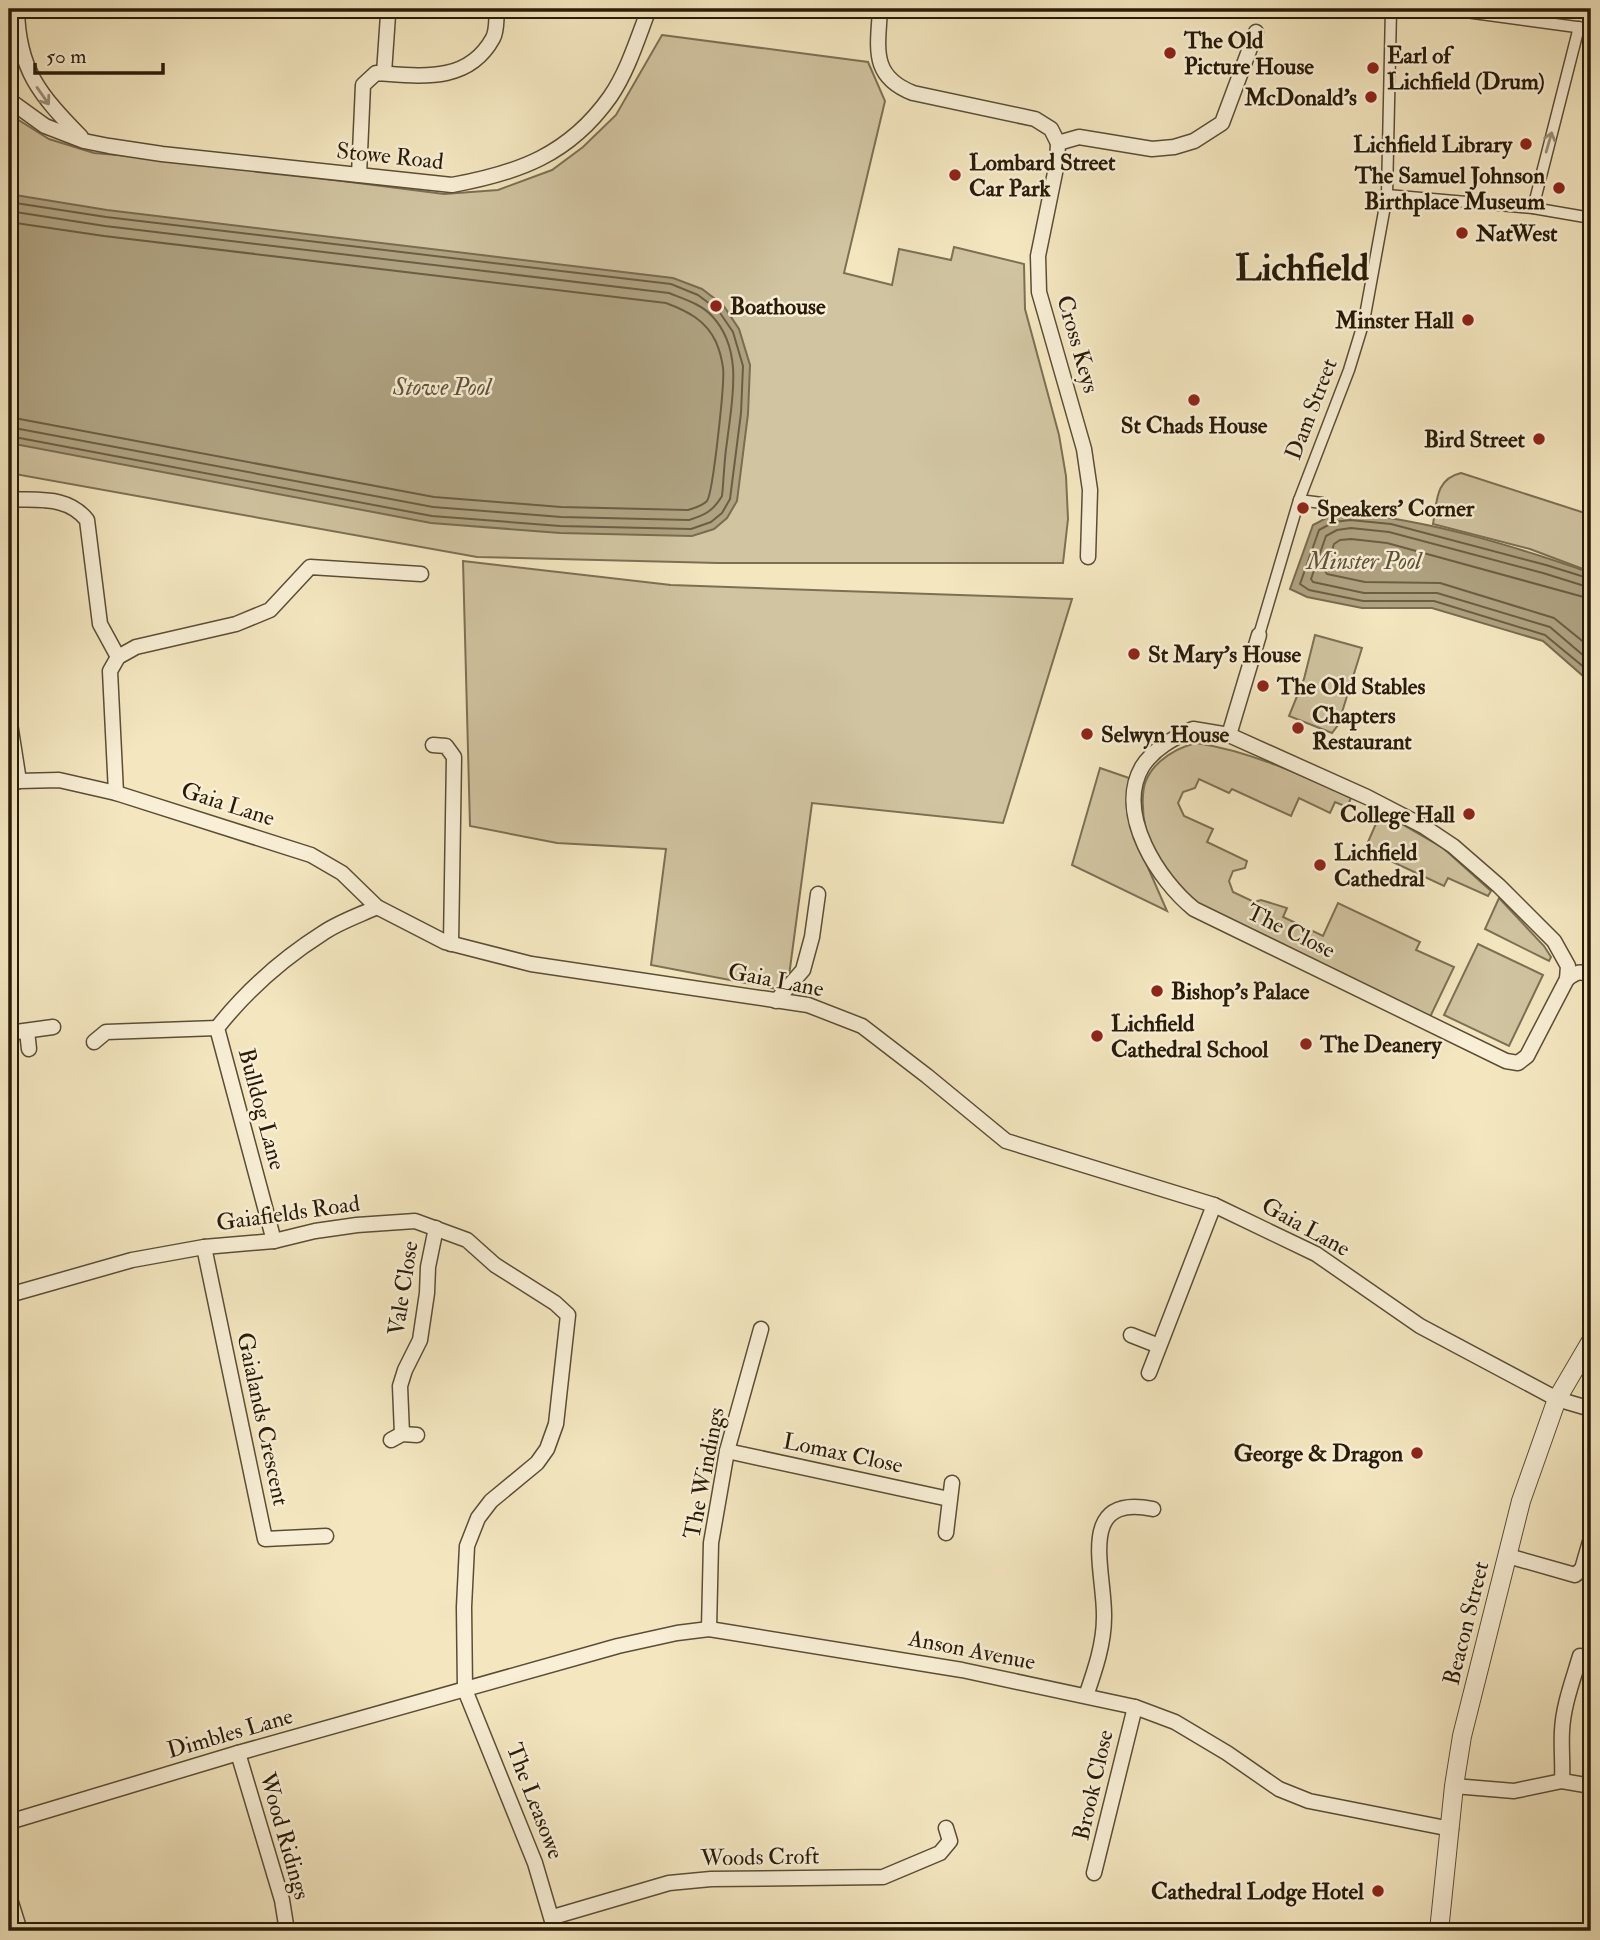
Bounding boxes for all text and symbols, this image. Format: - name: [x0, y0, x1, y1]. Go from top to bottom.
- place label: The Old Picture House: [1183, 26, 1314, 81]
- scale bar: [35, 32, 163, 76]
- place label: Earl of Lichfield (Drum): [1387, 41, 1545, 96]
- text: 50 m: [46, 43, 87, 70]
- marker: The Old Picture House: [1162, 45, 1178, 61]
- marker: Earl of Lichfield (Drum): [1365, 60, 1381, 76]
- place label: McDonald's: [1243, 83, 1357, 112]
- one-way arrow: [36, 86, 51, 105]
- marker: McDonald's: [1363, 89, 1379, 105]
- place label: Lichfield Library: [1353, 130, 1513, 160]
- one-way arrow: [1543, 131, 1556, 154]
- street label: Stowe Road: [335, 136, 445, 176]
- marker: Lichfield Library: [1518, 136, 1534, 152]
- place label: Lombard Street Car Park: [969, 148, 1116, 203]
- place label: The Samuel Johnson Birthplace Museum: [1354, 161, 1545, 217]
- marker: Lombard Street Car Park: [947, 167, 963, 183]
- marker: The Samuel Johnson Birthplace Museum: [1551, 180, 1567, 196]
- place label: NatWest: [1475, 219, 1558, 248]
- marker: NatWest: [1454, 225, 1470, 241]
- district label: Lichfield: [1235, 245, 1370, 292]
- place label: Boathouse: [730, 292, 826, 321]
- street label: Cross Keys: [1050, 292, 1106, 396]
- marker: Boathouse: [708, 298, 724, 314]
- place label: Minster Hall: [1334, 306, 1455, 335]
- marker: Minster Hall: [1460, 312, 1476, 328]
- street label: Dam Street: [1278, 354, 1344, 464]
- water label: Stowe Pool: [392, 372, 493, 403]
- marker: St Chads House: [1186, 392, 1202, 408]
- place label: St Chads House: [1121, 411, 1268, 440]
- place label: Bird Street: [1424, 425, 1526, 454]
- marker: Bird Street: [1531, 431, 1547, 447]
- place label: Speakers' Corner: [1317, 494, 1475, 524]
- marker: Speakers' Corner: [1295, 500, 1311, 516]
- water label: Minster Pool: [1305, 546, 1423, 577]
- place label: St Mary's House: [1148, 640, 1301, 670]
- marker: St Mary's House: [1126, 646, 1142, 662]
- place label: The Old Stables: [1276, 672, 1425, 701]
- marker: The Old Stables: [1255, 678, 1271, 694]
- place label: Chapters Restaurant: [1312, 701, 1412, 756]
- place label: Selwyn House: [1101, 720, 1230, 750]
- marker: Chapters Restaurant: [1290, 720, 1306, 736]
- marker: Selwyn House: [1079, 726, 1095, 742]
- street label: Gaia Lane: [177, 775, 279, 833]
- place label: College Hall: [1340, 800, 1456, 830]
- marker: College Hall: [1461, 806, 1477, 822]
- place label: Lichfield Cathedral: [1334, 838, 1426, 893]
- marker: Lichfield Cathedral: [1312, 857, 1328, 873]
- street label: The Close: [1242, 897, 1340, 965]
- street label: Gaia Lane: [726, 957, 827, 1004]
- place label: Bishop's Palace: [1171, 977, 1310, 1007]
- marker: Bishop's Palace: [1149, 983, 1165, 999]
- place label: Lichfield Cathedral School: [1111, 1009, 1270, 1064]
- marker: Lichfield Cathedral School: [1089, 1028, 1105, 1044]
- place label: The Deanery: [1319, 1030, 1442, 1060]
- marker: The Deanery: [1298, 1036, 1314, 1052]
- street label: Bulldog Lane: [232, 1045, 292, 1173]
- street label: Gaiafields Road: [214, 1189, 362, 1237]
- street label: Gaia Lane: [1257, 1191, 1356, 1263]
- street label: Vale Close: [381, 1238, 425, 1337]
- street label: Gaialands Crescent: [230, 1330, 296, 1508]
- street label: The Windings: [677, 1405, 731, 1541]
- street label: Lomax Close: [781, 1426, 906, 1480]
- place label: George & Dragon: [1234, 1439, 1403, 1469]
- marker: George & Dragon: [1409, 1445, 1425, 1461]
- street label: Beacon Street: [1437, 1558, 1495, 1688]
- street label: Anson Avenue: [905, 1623, 1038, 1677]
- street label: Dimbles Lane: [164, 1701, 297, 1765]
- street label: Brook Close: [1066, 1727, 1120, 1843]
- street label: The Leasowe: [500, 1739, 570, 1863]
- street label: Wood Ridings: [253, 1768, 317, 1903]
- street label: Woods Croft: [699, 1841, 820, 1873]
- place label: Cathedral Lodge Hotel: [1151, 1877, 1365, 1907]
- marker: Cathedral Lodge Hotel: [1370, 1883, 1386, 1899]

